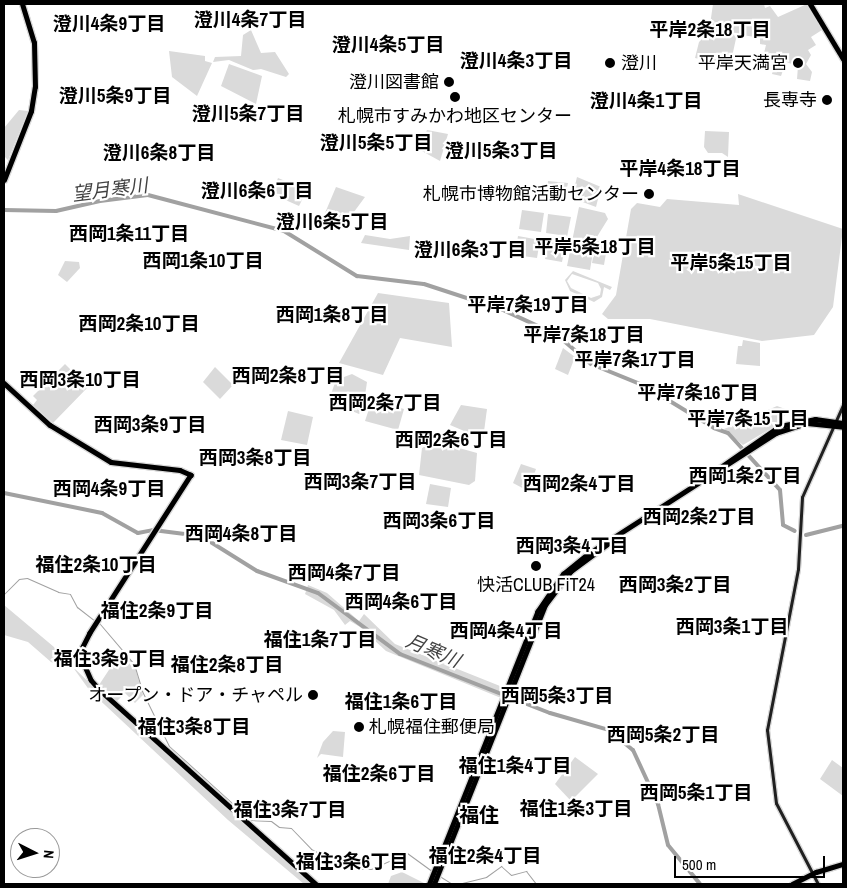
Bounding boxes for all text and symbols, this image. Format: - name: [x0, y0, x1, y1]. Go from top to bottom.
- district label: 澄川4条7丁目: [194, 9, 306, 31]
- district label: 澄川4条9丁目: [53, 13, 165, 35]
- district label: 平岸2条18丁目: [650, 19, 770, 41]
- district label: 澄川4条5丁目: [332, 34, 444, 56]
- district label: 澄川4条3丁目: [460, 50, 572, 72]
- place label: 澄川: [621, 52, 657, 74]
- place label: 平岸天満宮: [698, 52, 788, 74]
- marker: 澄川: [603, 56, 617, 70]
- marker: 平岸天満宮: [792, 57, 804, 69]
- place label: 澄川図書館: [349, 71, 439, 93]
- marker: 澄川図書館: [443, 76, 455, 88]
- district label: 澄川5条9丁目: [59, 85, 171, 107]
- place label: 長専寺: [763, 89, 817, 111]
- district label: 澄川4条1丁目: [590, 90, 702, 112]
- marker: 札幌市すみかわ地区センター: [449, 91, 461, 103]
- marker: 長専寺: [821, 94, 833, 106]
- district label: 澄川5条7丁目: [192, 103, 304, 125]
- place label: 札幌市すみかわ地区センター: [338, 105, 572, 127]
- district label: 澄川5条5丁目: [320, 132, 432, 154]
- district label: 澄川5条3丁目: [445, 140, 557, 162]
- district label: 澄川6条8丁目: [103, 142, 215, 164]
- district label: 平岸4条18丁目: [620, 158, 740, 180]
- water label: 望月寒川: [71, 174, 149, 206]
- district label: 澄川6条6丁目: [201, 180, 313, 202]
- place label: 札幌市博物館活動センター: [423, 183, 639, 205]
- marker: 札幌市博物館活動センター: [643, 188, 655, 200]
- district label: 澄川6条5丁目: [276, 211, 388, 233]
- district label: 西岡1条11丁目: [69, 223, 189, 245]
- district label: 平岸5条18丁目: [535, 236, 655, 258]
- district label: 澄川6条3丁目: [414, 239, 526, 261]
- district label: 西岡1条10丁目: [143, 250, 263, 272]
- district label: 平岸5条15丁目: [671, 252, 791, 274]
- district label: 平岸7条19丁目: [468, 294, 588, 316]
- district label: 西岡1条8丁目: [276, 304, 388, 326]
- district label: 西岡2条10丁目: [79, 313, 199, 335]
- district label: 平岸7条18丁目: [524, 324, 644, 346]
- district label: 平岸7条17丁目: [575, 349, 695, 371]
- district label: 西岡2条8丁目: [232, 365, 344, 387]
- district label: 西岡3条10丁目: [20, 369, 140, 391]
- district label: 平岸7条16丁目: [638, 382, 758, 404]
- district label: 西岡2条7丁目: [329, 392, 441, 414]
- district label: 平岸7条15丁目: [688, 408, 808, 430]
- district label: 西岡3条9丁目: [94, 414, 206, 436]
- district label: 西岡2条6丁目: [395, 429, 507, 451]
- district label: 西岡3条8丁目: [199, 447, 311, 469]
- district label: 西岡1条2丁目: [689, 465, 801, 487]
- district label: 西岡3条7丁目: [304, 471, 416, 493]
- district label: 西岡2条4丁目: [523, 473, 635, 495]
- district label: 西岡4条9丁目: [53, 478, 165, 500]
- district label: 西岡2条2丁目: [643, 506, 755, 528]
- district label: 西岡3条6丁目: [383, 510, 495, 532]
- district label: 西岡4条8丁目: [185, 523, 297, 545]
- district label: 西岡3条4丁目: [516, 535, 628, 557]
- district label: 福住2条10丁目: [36, 554, 156, 576]
- marker: 快活CLUB FiT24: [530, 560, 542, 572]
- district label: 西岡4条7丁目: [288, 562, 400, 584]
- place label: 快活CLUB FiT24: [477, 574, 595, 596]
- district label: 西岡3条2丁目: [619, 574, 731, 596]
- district label: 西岡4条6丁目: [345, 591, 457, 613]
- district label: 福住2条9丁目: [101, 600, 213, 622]
- district label: 西岡3条1丁目: [676, 616, 788, 638]
- district label: 西岡4条4丁目: [450, 620, 562, 642]
- district label: 福住1条7丁目: [264, 629, 376, 651]
- water label: 月寒川: [402, 629, 464, 673]
- district label: 福住3条9丁目: [54, 648, 166, 670]
- district label: 福住2条8丁目: [171, 654, 283, 676]
- place label: オープン・ドア・チャペル: [87, 684, 303, 706]
- district label: 西岡5条3丁目: [501, 685, 613, 707]
- marker: オープン・ドア・チャペル: [307, 689, 319, 701]
- district label: 福住1条6丁目: [345, 691, 457, 713]
- district label: 福住3条8丁目: [138, 716, 250, 738]
- place label: 札幌福住郵便局: [369, 716, 495, 738]
- marker: 札幌福住郵便局: [353, 721, 365, 733]
- district label: 西岡5条2丁目: [607, 724, 719, 746]
- district label: 福住1条4丁目: [459, 755, 571, 777]
- district label: 福住2条6丁目: [323, 763, 435, 785]
- district label: 西岡5条1丁目: [640, 782, 752, 804]
- district label: 福住1条3丁目: [520, 798, 632, 820]
- district label: 福住3条7丁目: [234, 799, 346, 821]
- district label: 福住: [459, 802, 499, 826]
- north arrow: [10, 828, 60, 878]
- district label: 福住2条4丁目: [429, 845, 541, 867]
- scale bar: [677, 846, 828, 878]
- text: N: [40, 849, 58, 859]
- district label: 福住3条6丁目: [296, 851, 408, 873]
- text: 500 m: [682, 854, 716, 875]

